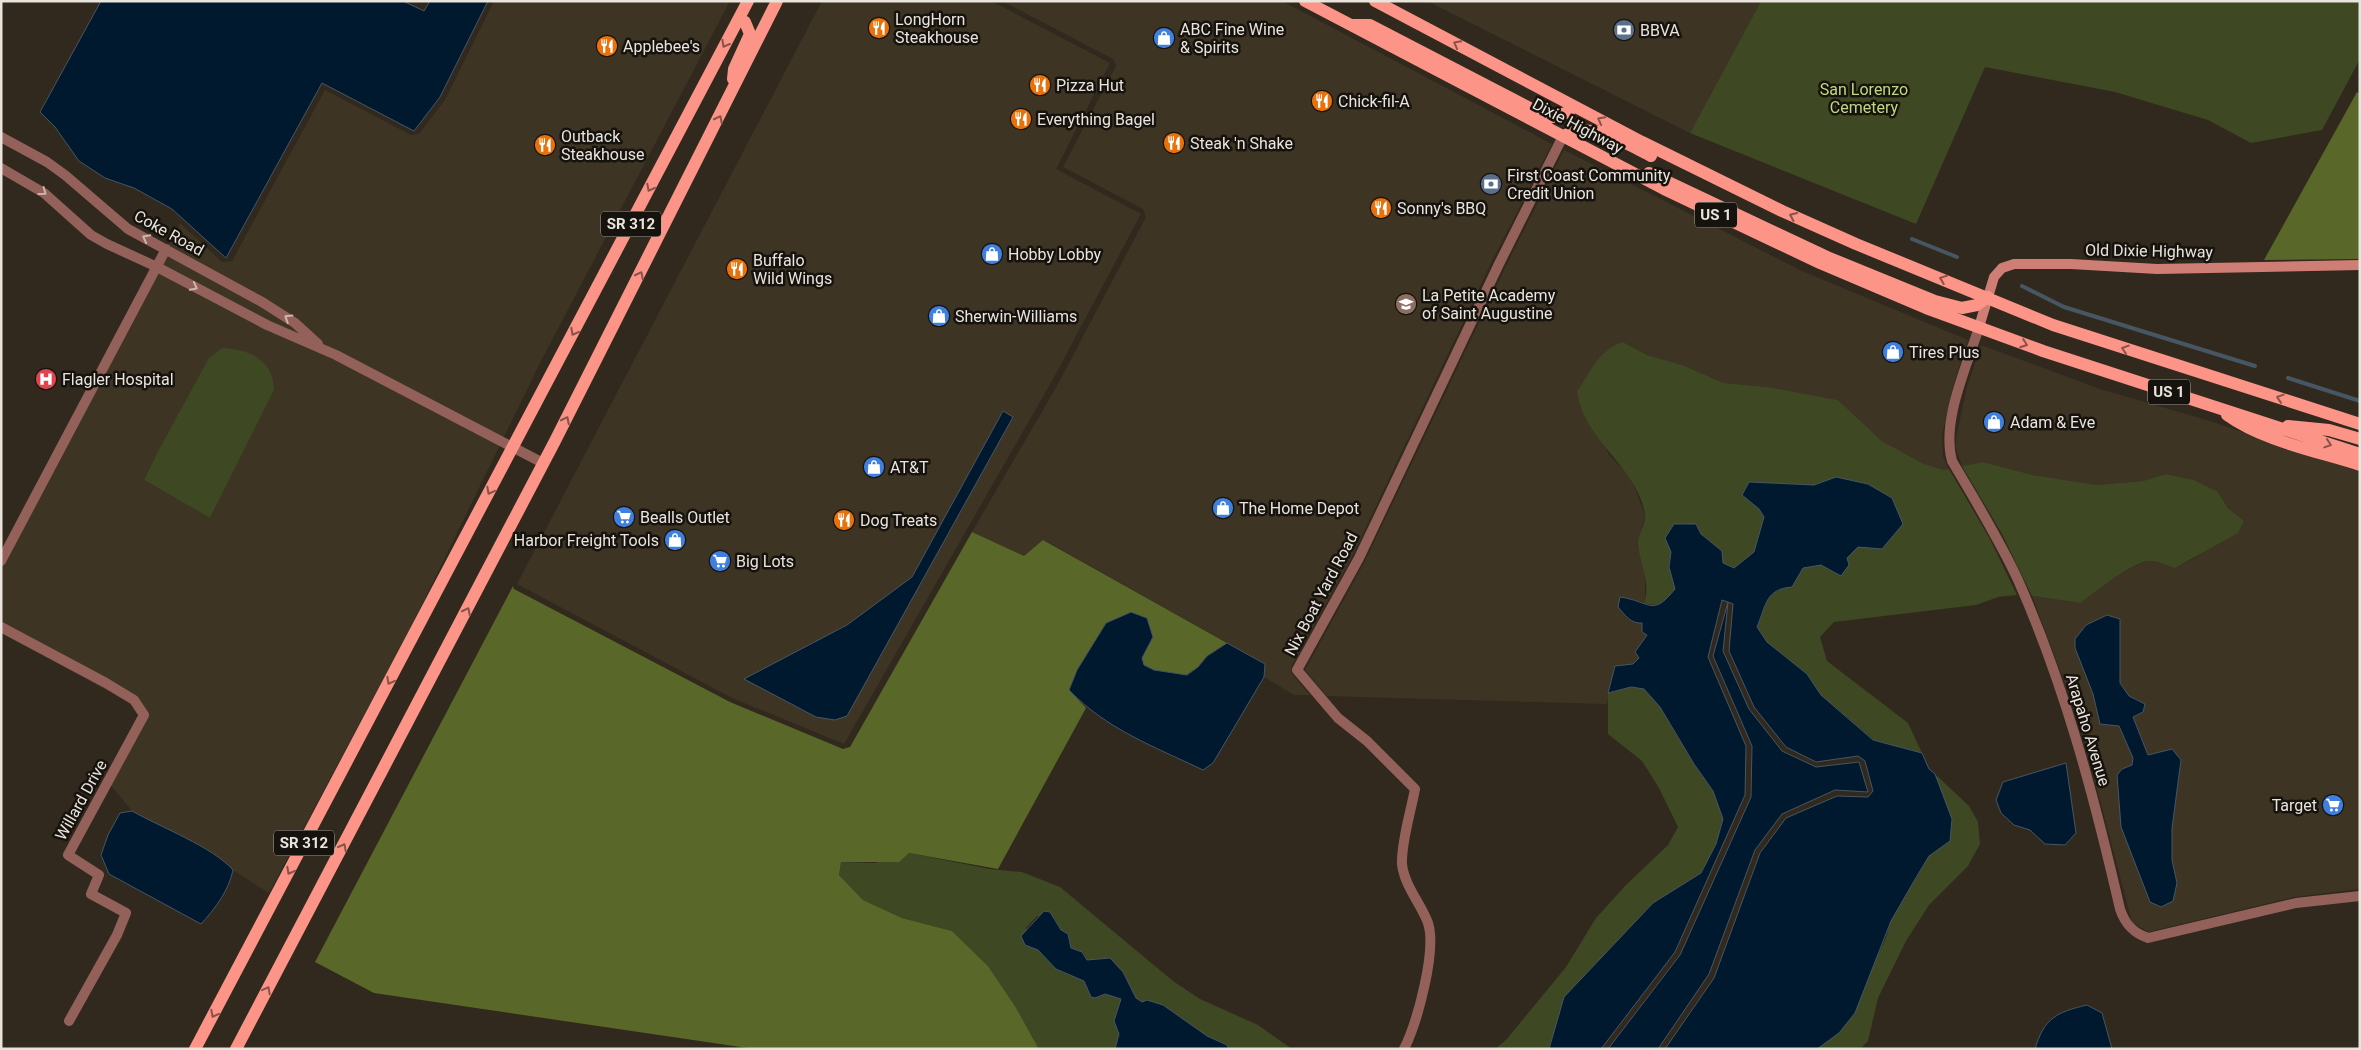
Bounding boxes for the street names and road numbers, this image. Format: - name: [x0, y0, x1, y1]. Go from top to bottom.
- street label: Dixie Highway: [1529, 94, 1627, 158]
- road number: US 1: [1695, 202, 1737, 228]
- street label: Coke Road: [131, 206, 207, 260]
- road number: SR 312: [601, 212, 661, 236]
- street label: Old Dixie Highway: [2085, 240, 2214, 262]
- road number: US 1: [2148, 380, 2190, 404]
- street label: Nix Boat Yard Road: [1280, 529, 1362, 659]
- street label: Arapaho Avenue: [2062, 672, 2114, 788]
- street label: Willard Drive: [51, 757, 111, 843]
- road number: SR 312: [274, 830, 334, 856]

